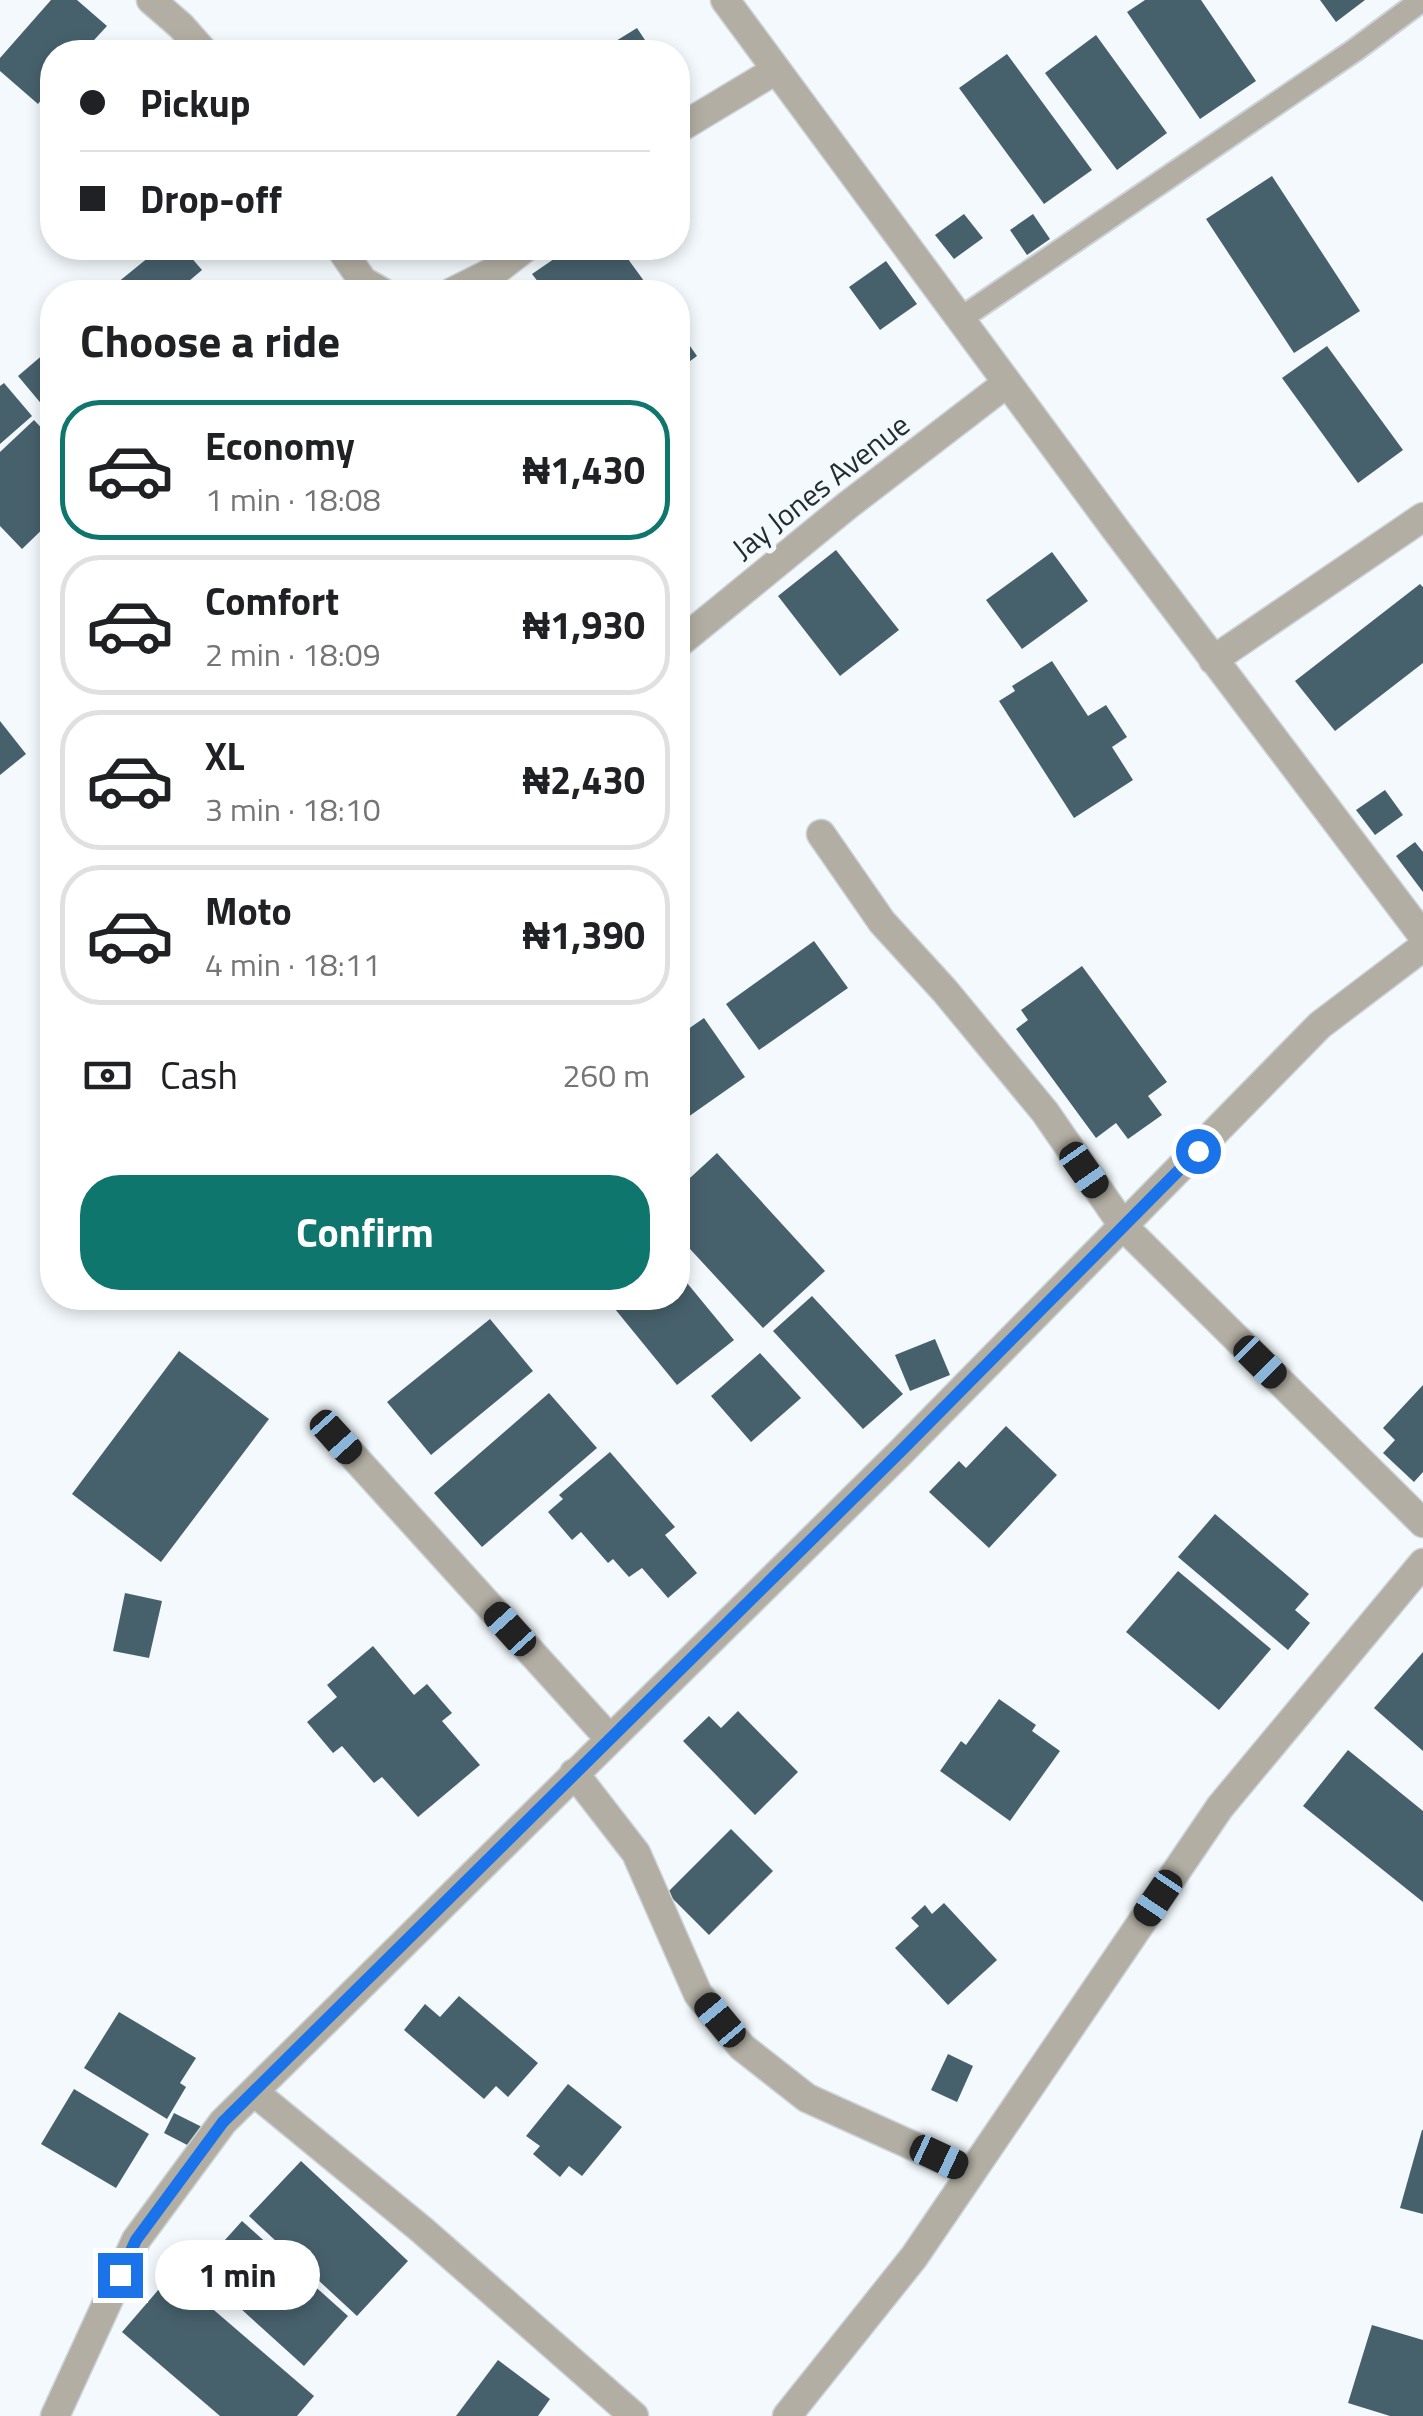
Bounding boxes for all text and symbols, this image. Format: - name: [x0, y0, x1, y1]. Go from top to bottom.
- text: Pickup: [140, 74, 250, 132]
- text: Drop-off: [140, 170, 282, 228]
- text: Choose a ride: [80, 306, 340, 374]
- street label: Jay Jones Avenue: [722, 402, 919, 570]
- text: Economy: [205, 417, 355, 475]
- icon: car: [85, 425, 175, 515]
- text: ₦1,430: [522, 441, 645, 499]
- text: 1 min · 18:08: [205, 475, 381, 523]
- text: Comfort: [205, 572, 339, 630]
- icon: car: [85, 580, 175, 670]
- text: ₦1,930: [522, 596, 645, 654]
- text: 2 min · 18:09: [205, 630, 381, 678]
- text: XL: [205, 727, 245, 785]
- icon: car: [85, 735, 175, 825]
- text: ₦2,430: [522, 751, 645, 809]
- text: 3 min · 18:10: [205, 785, 381, 833]
- text: Moto: [205, 882, 292, 940]
- icon: car: [85, 890, 175, 980]
- text: ₦1,390: [522, 906, 645, 964]
- text: 4 min · 18:11: [205, 940, 381, 988]
- text: Cash: [160, 1046, 238, 1104]
- icon: cash: [80, 1048, 135, 1103]
- text: 260 m: [562, 1051, 650, 1099]
- route start: [1176, 1129, 1221, 1174]
- car: [1055, 1137, 1113, 1203]
- button: Confirm: [80, 1175, 650, 1290]
- car: [1228, 1330, 1292, 1394]
- car: [305, 1405, 367, 1469]
- car: [479, 1597, 541, 1661]
- car: [1129, 1865, 1187, 1931]
- car: [689, 1987, 751, 2053]
- car: [905, 2131, 973, 2183]
- callout: 1 min: [155, 2240, 320, 2310]
- text: 1 min: [199, 2251, 276, 2299]
- route end: [98, 2253, 143, 2298]

